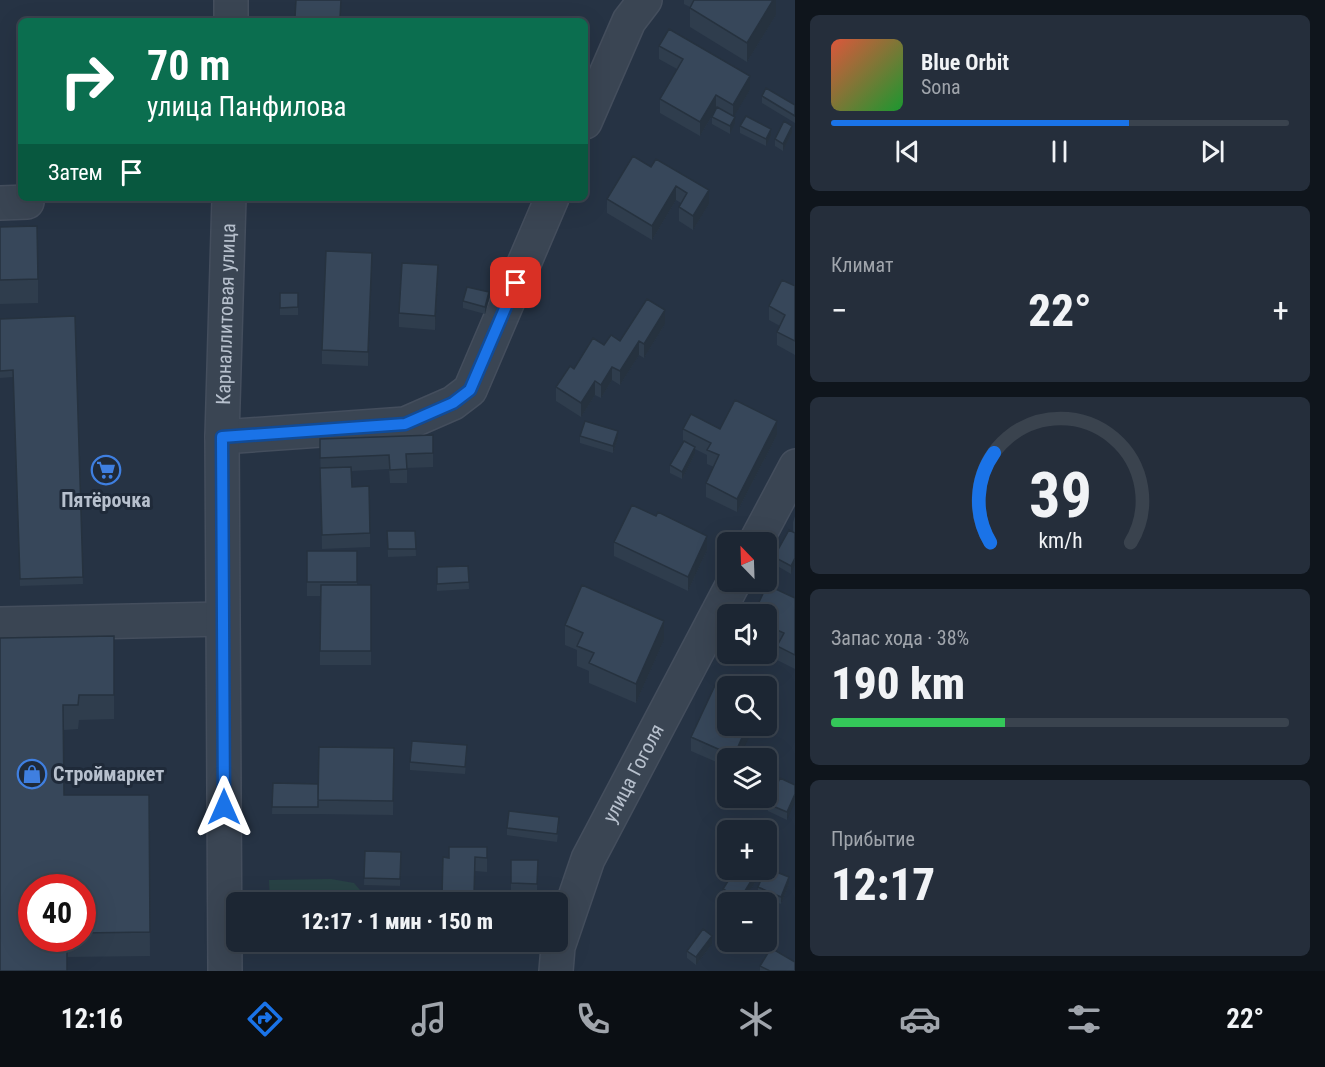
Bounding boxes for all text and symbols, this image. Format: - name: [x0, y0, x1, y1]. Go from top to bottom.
- text: 70 m: [147, 41, 230, 90]
- icon: right: [48, 42, 126, 120]
- text: Blue Orbit: [921, 50, 1009, 75]
- text: Sona: [921, 75, 961, 99]
- text: улица Панфилова: [147, 91, 347, 123]
- icon: previous: [891, 135, 924, 168]
- icon: pause: [1043, 135, 1076, 168]
- icon: next: [1196, 135, 1229, 168]
- icon: arrive: [115, 156, 148, 189]
- text: Затем: [48, 160, 103, 185]
- street label: Карналлитовая улица: [211, 223, 240, 405]
- text: Климат: [831, 253, 893, 277]
- pin: [490, 257, 541, 308]
- icon: arrive: [499, 266, 532, 299]
- text: 22°: [1028, 284, 1092, 337]
- text: −: [831, 291, 848, 330]
- text: +: [1273, 291, 1289, 330]
- supermarket icon: Пятёрочка: [90, 454, 122, 486]
- text: 39: [1028, 459, 1092, 532]
- place label: Пятёрочка: [61, 488, 151, 512]
- text: km/h: [1038, 528, 1082, 553]
- north arrow: [717, 532, 777, 592]
- map controls: [717, 532, 777, 952]
- button: sound: [717, 604, 777, 664]
- text: Запас хода · 38%: [831, 626, 969, 650]
- text: 190 km: [831, 657, 965, 710]
- button: search: [717, 676, 777, 736]
- street label: улица Гоголя: [597, 720, 669, 827]
- button: layers: [717, 748, 777, 808]
- shop icon: Строймаркет: [16, 758, 48, 790]
- place label: Строймаркет: [53, 762, 164, 786]
- position arrow: [192, 775, 256, 839]
- button: +: [717, 820, 777, 880]
- text: Прибытие: [831, 827, 915, 851]
- text: 12:17: [831, 858, 935, 911]
- speed limit sign: 40: [18, 874, 96, 952]
- button: −: [717, 892, 777, 952]
- text: 12:17 · 1 мин · 150 m: [301, 909, 493, 934]
- icon: directions: [244, 998, 286, 1040]
- icon: music: [408, 998, 450, 1040]
- icon: phone: [572, 998, 614, 1040]
- icon: climate: [735, 998, 777, 1040]
- icon: car: [899, 998, 941, 1040]
- icon: filters: [1063, 998, 1105, 1040]
- text: 12:16: [61, 1003, 123, 1035]
- text: 22°: [1226, 1003, 1264, 1035]

